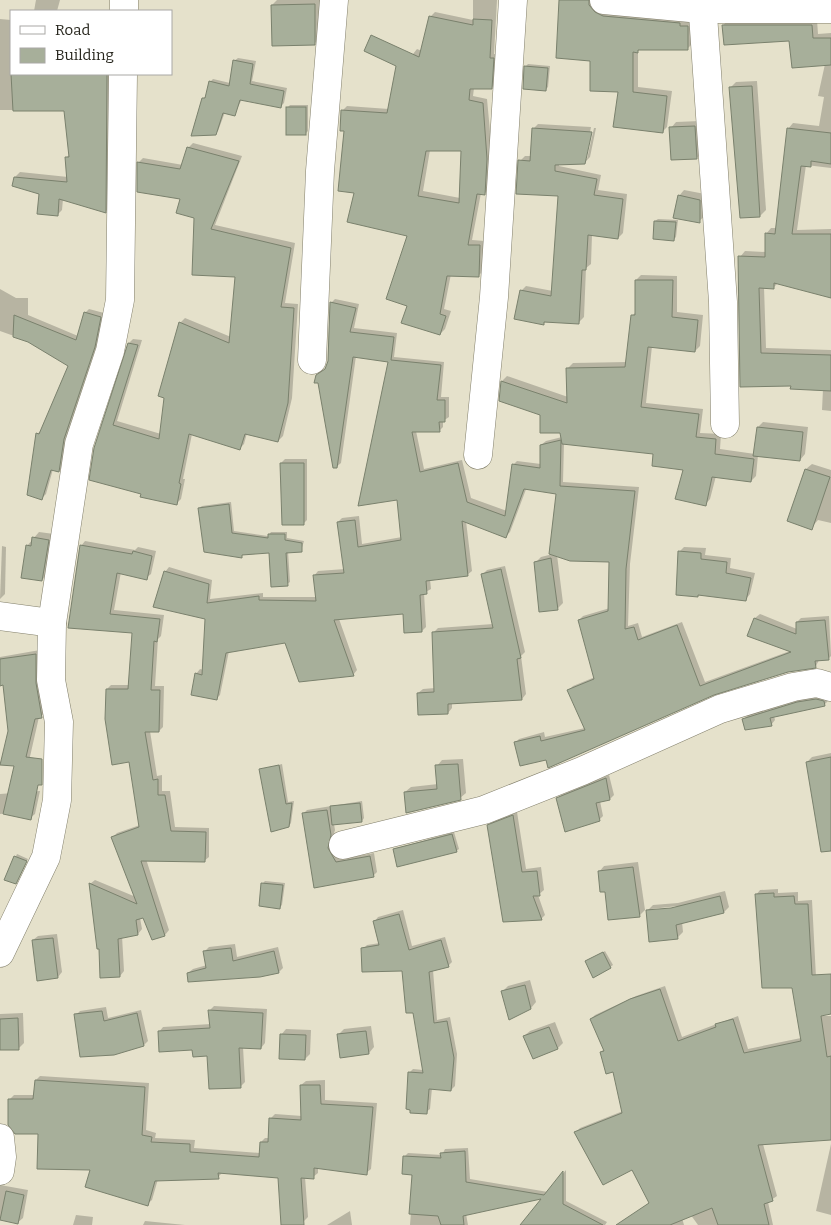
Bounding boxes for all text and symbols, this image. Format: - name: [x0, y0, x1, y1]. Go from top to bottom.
- legend: [10, 10, 172, 75]
- text: Road: [55, 21, 90, 39]
- text: Building: [55, 46, 114, 64]

